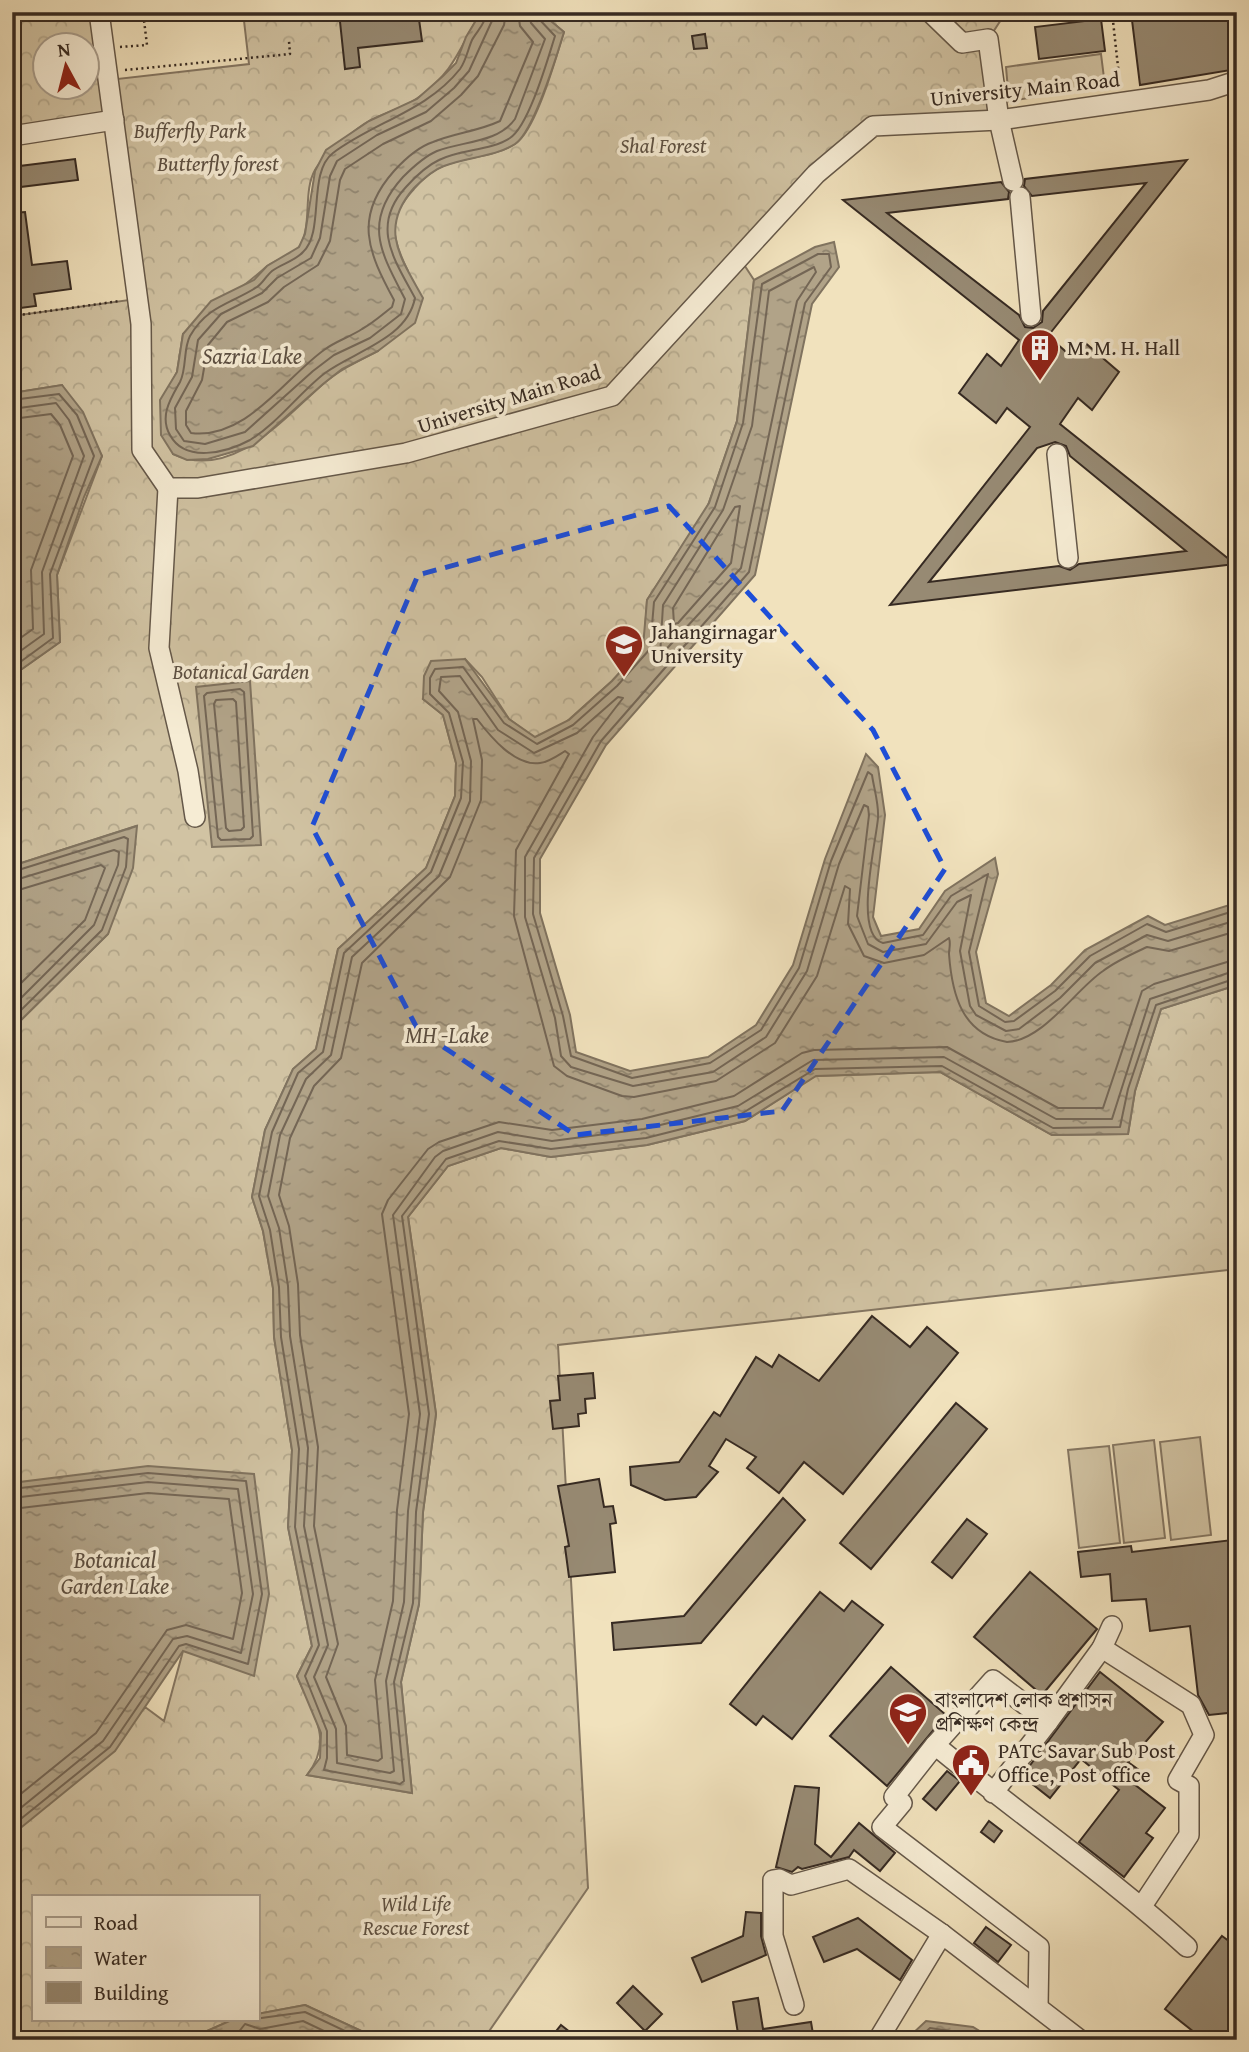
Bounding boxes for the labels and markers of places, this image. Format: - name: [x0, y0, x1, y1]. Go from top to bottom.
- building icon: M. M. H. Hall: [1019, 327, 1061, 382]
- place label: M. M. H. Hall: [1067, 332, 1180, 363]
- place label: Jahangirnagar University: [648, 616, 777, 671]
- school or university icon: Jahangirnagar University: [603, 623, 645, 678]
- place label: বাংলাদেশ লোক প্রশাসন প্রশিক্ষণ কেন্দ্র: [934, 1684, 1113, 1739]
- school or university icon: বাংলাদেশ লোক প্রশাসন প্রশিক্ষণ কেন্দ্র: [887, 1691, 929, 1746]
- place label: PATC Savar Sub Post Office, Post office: [998, 1735, 1176, 1790]
- public building icon: PATC Savar Sub Post Office, Post office: [950, 1742, 992, 1797]

